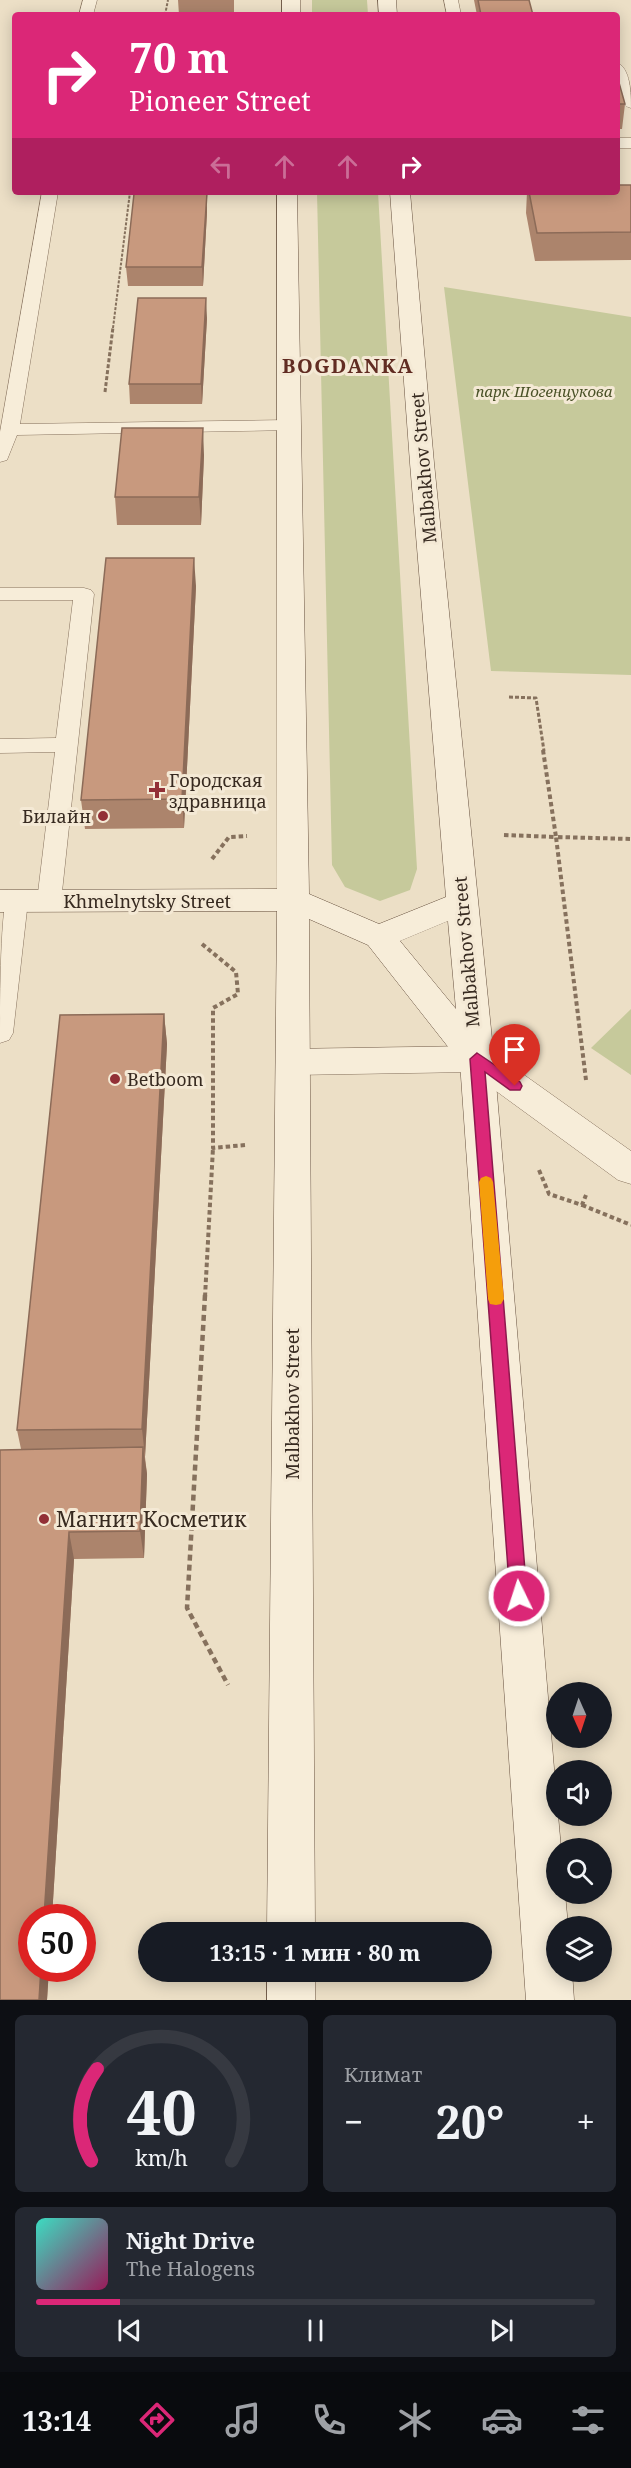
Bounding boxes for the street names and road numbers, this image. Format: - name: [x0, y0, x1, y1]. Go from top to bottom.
- street label: Malbakhov Street: [404, 392, 442, 544]
- street label: Malbakhov Street: [447, 876, 485, 1028]
- street label: Khmelnytsky Street: [63, 889, 231, 913]
- street label: Malbakhov Street: [280, 1328, 304, 1480]

